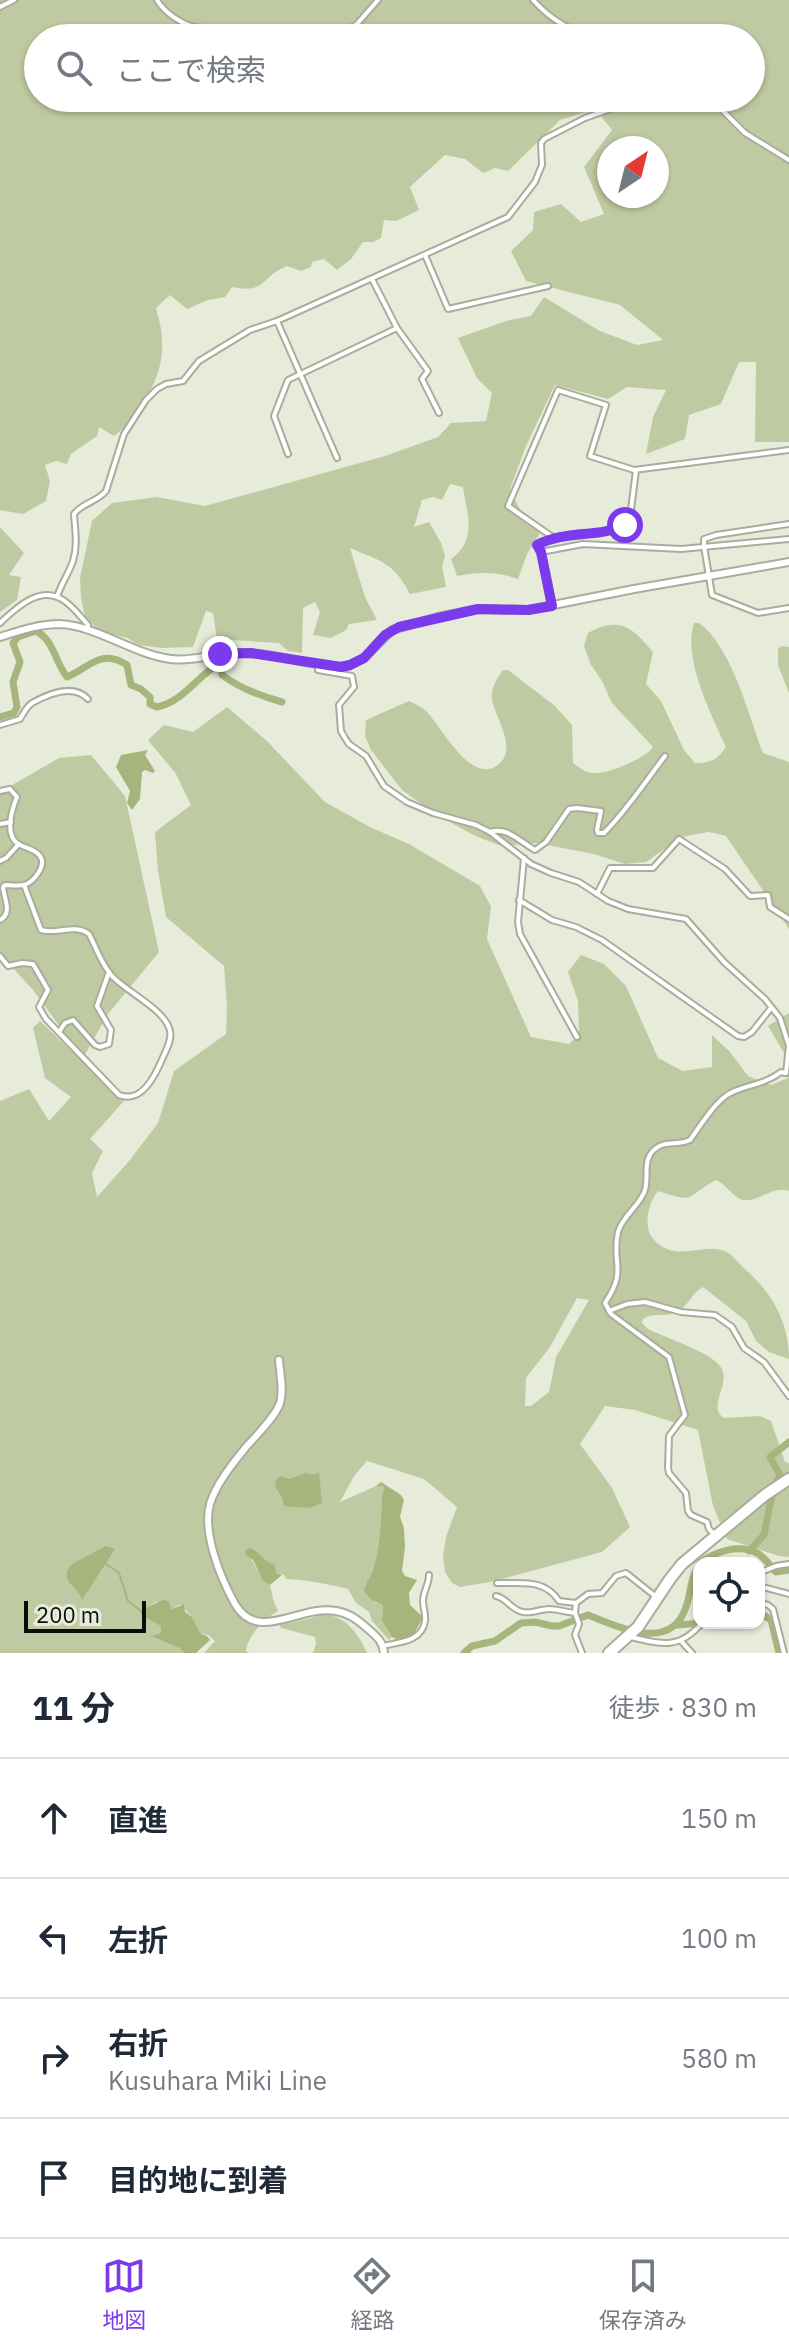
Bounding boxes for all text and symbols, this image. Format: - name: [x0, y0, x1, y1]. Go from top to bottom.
- search box: [24, 24, 765, 112]
- icon: search: [52, 46, 96, 90]
- text: ここで検索: [116, 50, 266, 89]
- north arrow: [597, 136, 669, 208]
- route start: [607, 507, 643, 543]
- route end: [202, 636, 238, 672]
- map controls: [693, 1557, 765, 1629]
- button: locate: [693, 1557, 765, 1629]
- scale bar: [24, 1597, 146, 1633]
- text: 200 m: [36, 1600, 100, 1629]
- text: 11 分: [32, 1685, 115, 1729]
- text: 徒歩 · 830 m: [609, 1690, 757, 1724]
- icon: ahead: [32, 1796, 76, 1840]
- text: 直進: [108, 1800, 168, 1839]
- text: 150 m: [681, 1801, 757, 1835]
- icon: left: [32, 1916, 76, 1960]
- text: 左折: [108, 1920, 168, 1959]
- text: 100 m: [681, 1921, 757, 1955]
- text: 右折: [108, 2023, 168, 2062]
- icon: right: [32, 2036, 76, 2080]
- text: 580 m: [681, 2041, 757, 2075]
- text: Kusuhara Miki Line: [108, 2063, 327, 2097]
- icon: arrive: [32, 2156, 76, 2200]
- text: 目的地に到着: [108, 2160, 288, 2199]
- tab: 地図: [102, 2254, 146, 2334]
- tab: 経路: [350, 2254, 395, 2334]
- tab: 保存済み: [599, 2254, 687, 2334]

